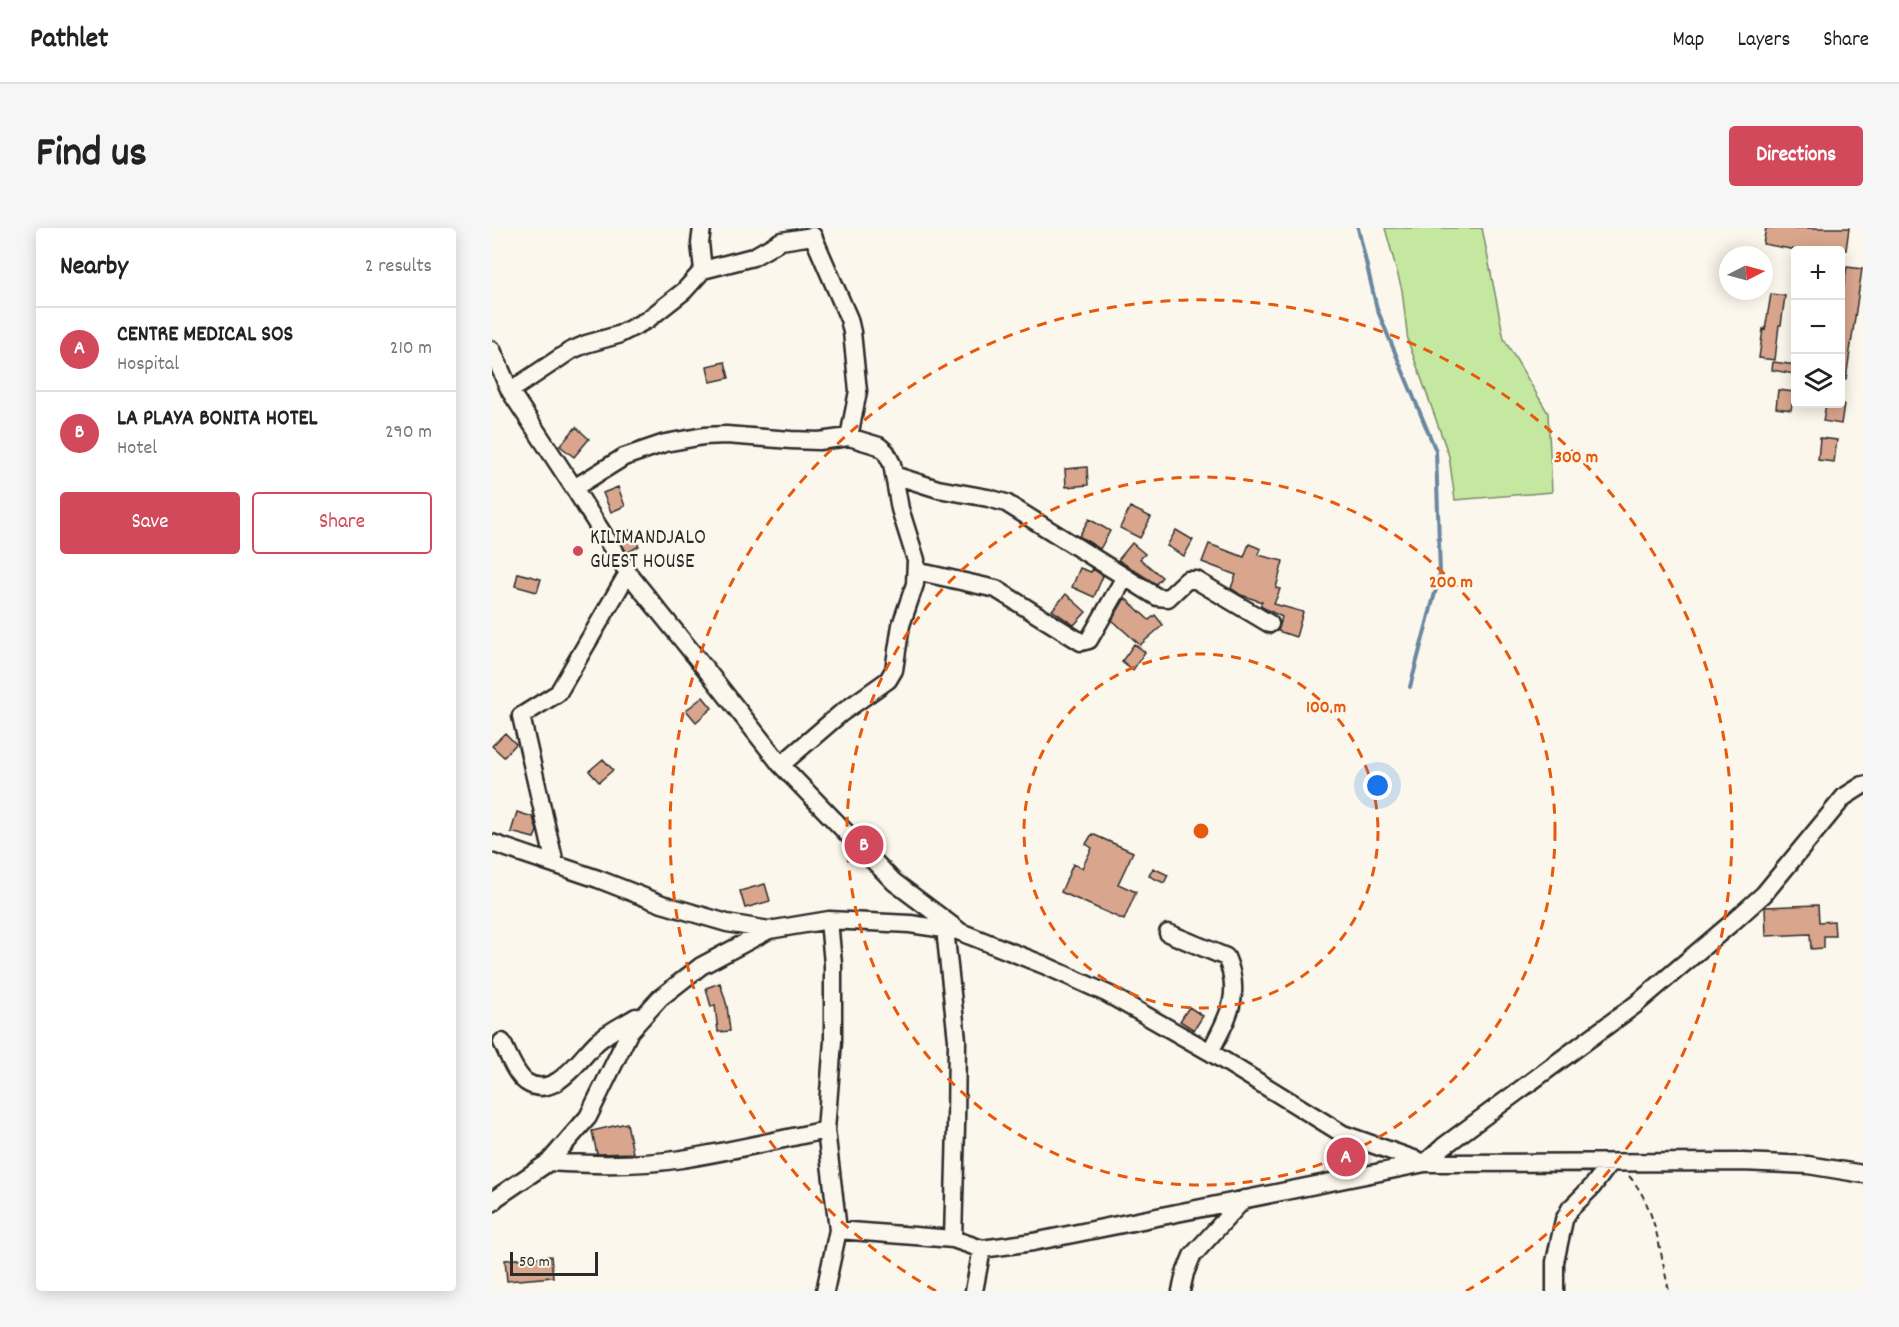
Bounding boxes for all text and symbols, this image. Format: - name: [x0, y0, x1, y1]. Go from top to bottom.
- text: Pathlet: [30, 21, 108, 61]
- text: Map: [1673, 26, 1704, 56]
- text: Layers: [1737, 26, 1790, 56]
- text: Share: [1823, 26, 1869, 56]
- text: Find us: [36, 126, 147, 186]
- button: Directions: [1729, 126, 1863, 186]
- north arrow: [1719, 246, 1773, 300]
- map controls: [1791, 246, 1845, 408]
- button: +: [1791, 246, 1845, 300]
- text: Nearby: [60, 249, 128, 286]
- text: 2 results: [365, 253, 432, 281]
- button: −: [1791, 300, 1845, 354]
- text: CENTRE MEDICAL SOS: [117, 320, 293, 351]
- text: A: [74, 335, 85, 363]
- text: 210 m: [390, 335, 432, 363]
- text: Hospital: [117, 351, 179, 379]
- button: layers: [1791, 354, 1845, 408]
- text: LA PLAYA BONITA HOTEL: [117, 404, 317, 435]
- text: B: [75, 419, 84, 447]
- text: 290 m: [385, 419, 432, 447]
- text: Hotel: [117, 435, 157, 463]
- text: 300 m: [1554, 446, 1598, 471]
- button: Save: [60, 492, 240, 554]
- button: Share: [252, 492, 432, 554]
- place label: KILIMANDJALO GUEST HOUSE: [590, 524, 706, 578]
- marker: KILIMANDJALO GUEST HOUSE: [571, 544, 585, 558]
- text: 200 m: [1429, 571, 1473, 596]
- text: 100 m: [1306, 696, 1346, 721]
- your location: [1363, 771, 1392, 800]
- centre of rings: [1191, 821, 1211, 841]
- pin: B: [844, 822, 884, 868]
- pin: A: [1326, 1134, 1366, 1180]
- scale bar: [510, 1249, 598, 1276]
- text: 50 m: [519, 1251, 550, 1274]

